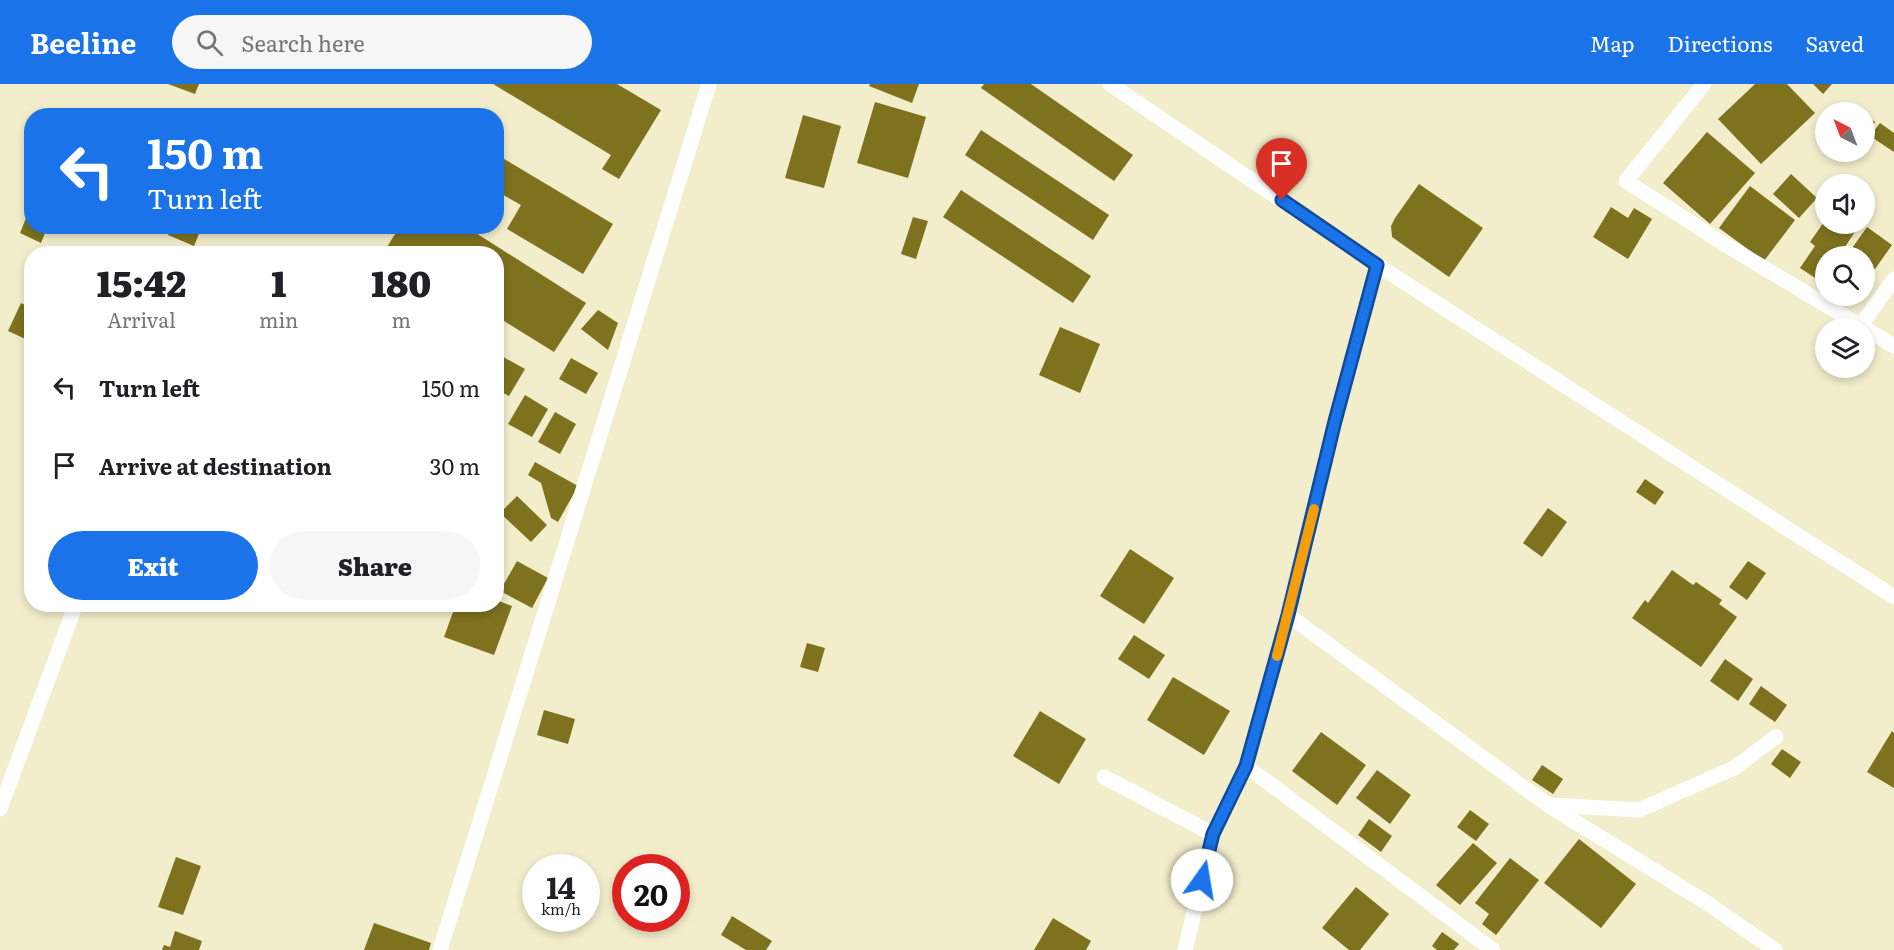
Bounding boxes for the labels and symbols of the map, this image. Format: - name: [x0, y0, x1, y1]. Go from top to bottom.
- north arrow: [1815, 102, 1875, 162]
- pin: [1256, 138, 1307, 200]
- position arrow: [1170, 848, 1234, 912]
- speed limit sign: 20: [612, 854, 690, 932]

